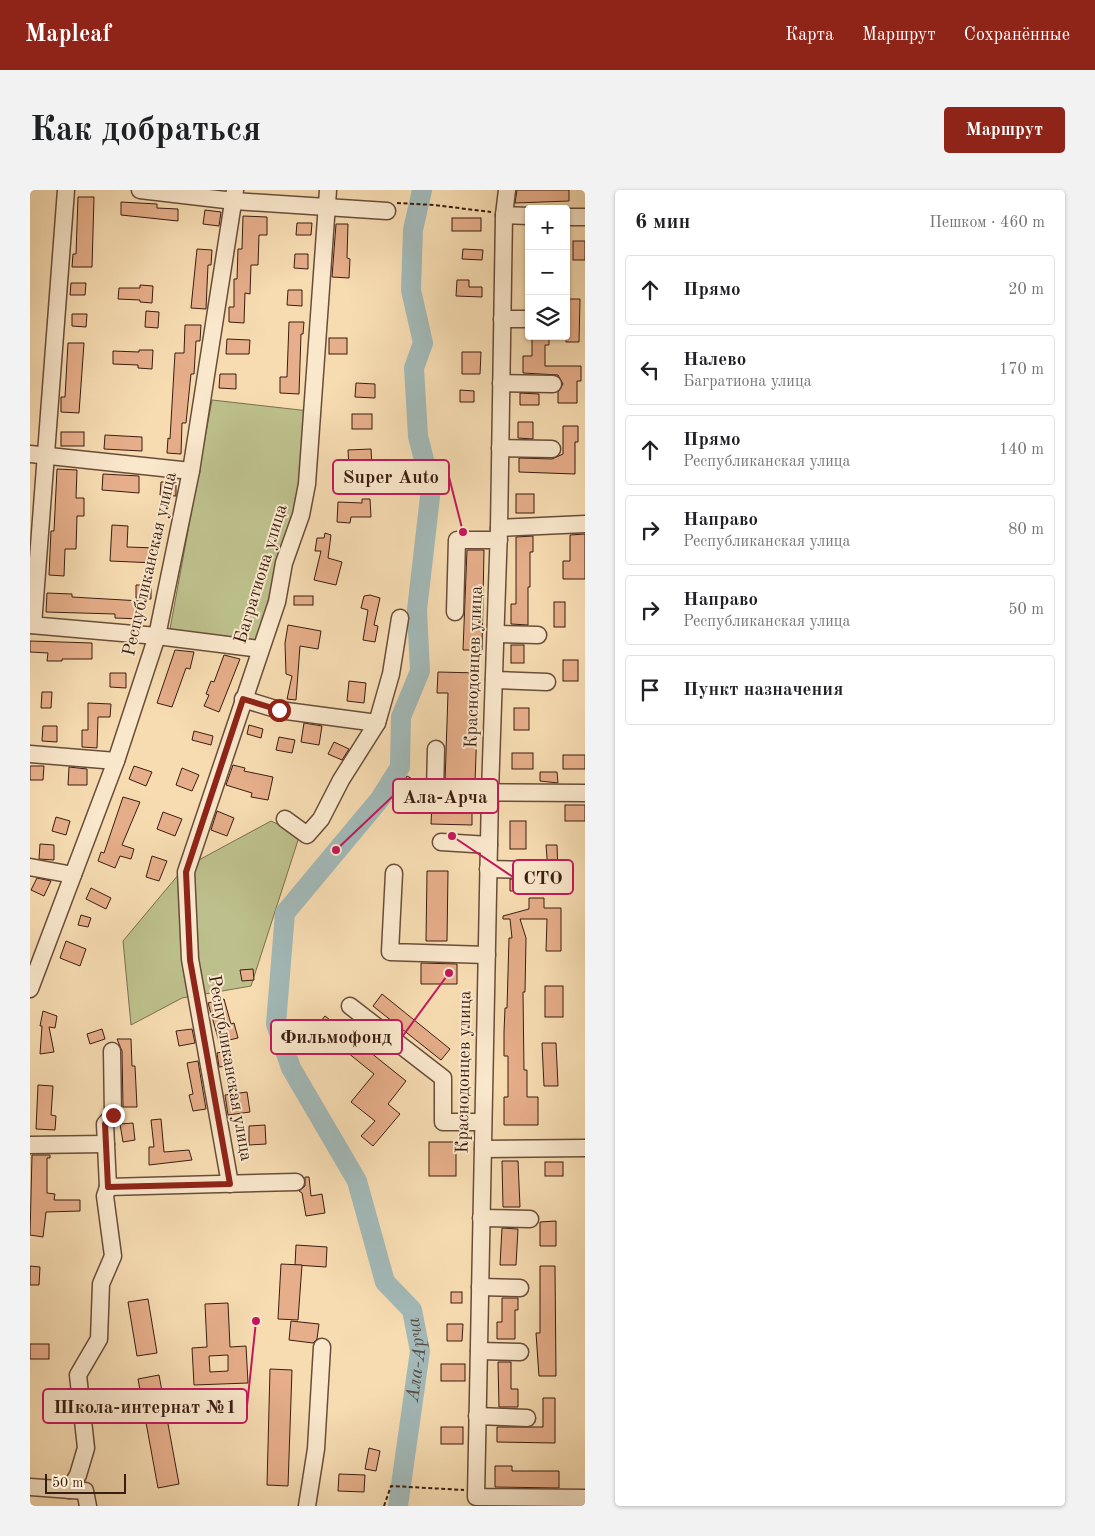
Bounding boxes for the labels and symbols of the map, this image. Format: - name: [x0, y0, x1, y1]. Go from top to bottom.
- callout: Super Auto: [333, 460, 449, 494]
- text: Super Auto: [343, 469, 439, 488]
- street label: Республиканская улица: [120, 470, 180, 658]
- street label: Багратиона улица: [231, 502, 291, 646]
- street label: Краснодонцев улица: [462, 585, 486, 749]
- route start: [268, 699, 291, 722]
- callout: Ала-Арча: [393, 779, 498, 813]
- text: Ала-Арча: [402, 789, 488, 808]
- callout: СТО: [513, 860, 573, 894]
- text: СТО: [523, 870, 563, 889]
- street label: Республиканская улица: [205, 974, 255, 1162]
- street label: Краснодонцев улица: [454, 990, 474, 1154]
- callout: Фильмофонд: [271, 1020, 402, 1054]
- text: Фильмофонд: [280, 1029, 392, 1048]
- route end: [102, 1104, 125, 1127]
- water label: Ала-Арча: [403, 1316, 430, 1404]
- callout: Школа-интернат №1: [43, 1389, 247, 1423]
- text: Школа-интернат №1: [53, 1399, 237, 1418]
- scale bar: [45, 1471, 126, 1494]

